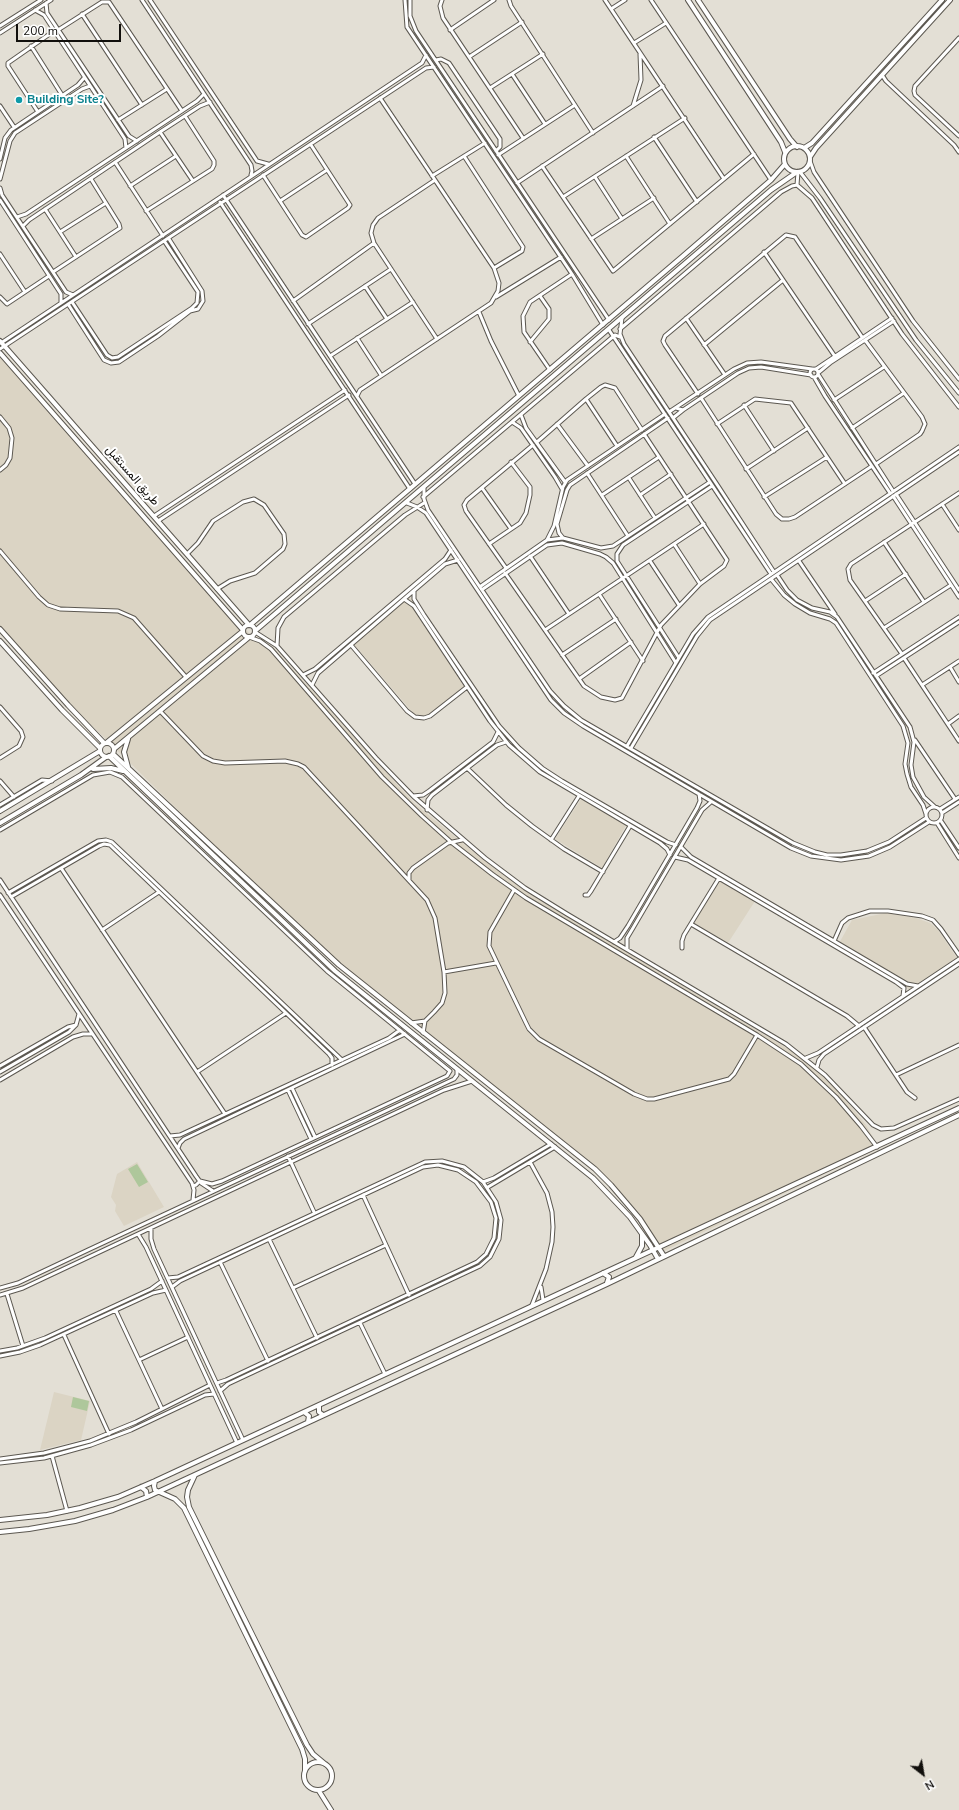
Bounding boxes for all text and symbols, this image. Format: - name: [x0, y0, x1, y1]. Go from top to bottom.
- scale bar: [18, 16, 123, 42]
- text: 200 m: [23, 23, 58, 39]
- place label: Building Site?: [27, 93, 104, 107]
- marker: Building Site?: [14, 95, 24, 105]
- street label: طريق المستقبل: [102, 443, 162, 509]
- north arrow: [903, 1754, 943, 1794]
- text: N: [922, 1776, 937, 1793]

